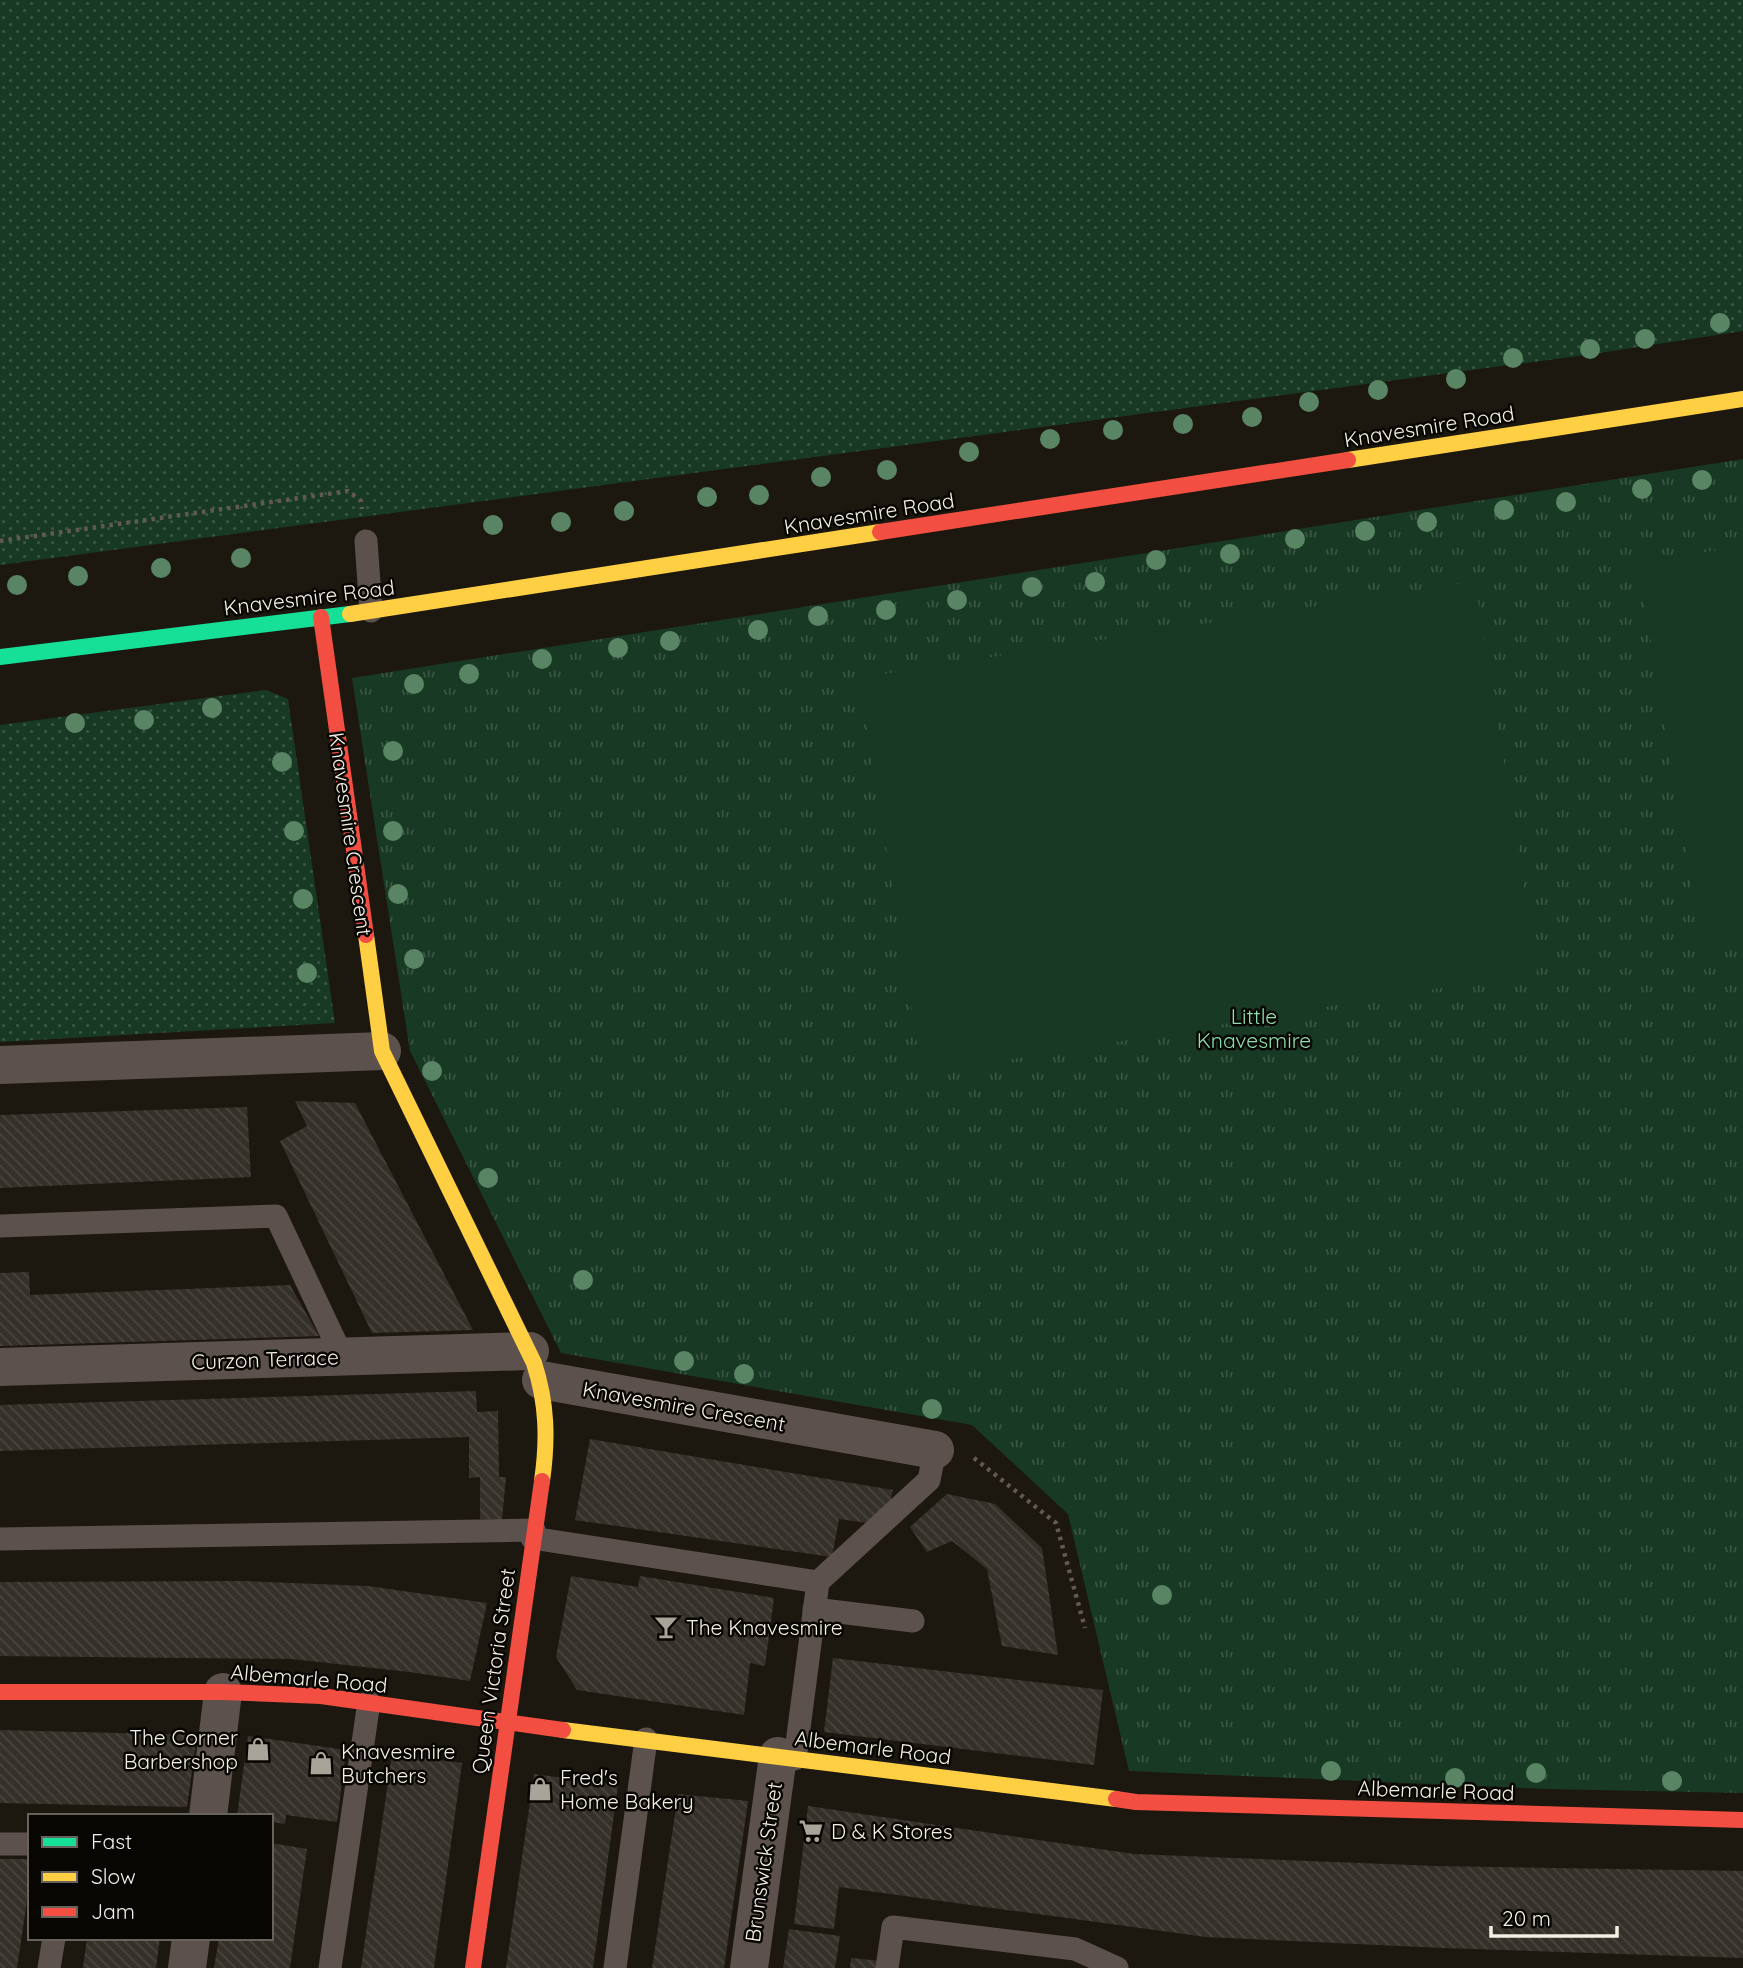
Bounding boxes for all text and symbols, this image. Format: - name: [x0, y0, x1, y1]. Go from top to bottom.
- street label: Knavesmire Road: [1342, 400, 1516, 452]
- street label: Knavesmire Road: [782, 487, 956, 539]
- street label: Knavesmire Road: [222, 574, 396, 620]
- street label: Knavesmire Crescent: [324, 731, 378, 937]
- park label: Little Knavesmire: [1197, 1003, 1311, 1053]
- street label: Curzon Terrace: [191, 1343, 339, 1375]
- street label: Knavesmire Crescent: [581, 1375, 787, 1437]
- street label: Queen Victoria Street: [466, 1567, 520, 1775]
- bar icon: The Knavesmire: [652, 1613, 680, 1641]
- place label: The Knavesmire: [686, 1614, 843, 1640]
- street label: Albemarle Road: [230, 1658, 388, 1698]
- place label: The Corner Barbershop: [124, 1724, 238, 1774]
- street label: Albemarle Road: [793, 1725, 953, 1769]
- shop icon: The Corner Barbershop: [244, 1735, 272, 1763]
- place label: Knavesmire Butchers: [341, 1738, 455, 1788]
- shop icon: Knavesmire Butchers: [307, 1749, 335, 1777]
- place label: Fred's Home Bakery: [560, 1764, 694, 1814]
- street label: Albemarle Road: [1357, 1774, 1515, 1806]
- shop icon: Fred's Home Bakery: [526, 1775, 554, 1803]
- street label: Brunswick Street: [739, 1780, 787, 1944]
- legend: [28, 1814, 273, 1940]
- supermarket icon: D & K Stores: [797, 1817, 825, 1845]
- place label: D & K Stores: [831, 1818, 953, 1844]
- text: Fast: [91, 1828, 132, 1854]
- text: Slow: [91, 1863, 136, 1889]
- scale bar: [1491, 1895, 1617, 1939]
- text: Jam: [91, 1898, 135, 1924]
- text: 20 m: [1502, 1905, 1551, 1931]

